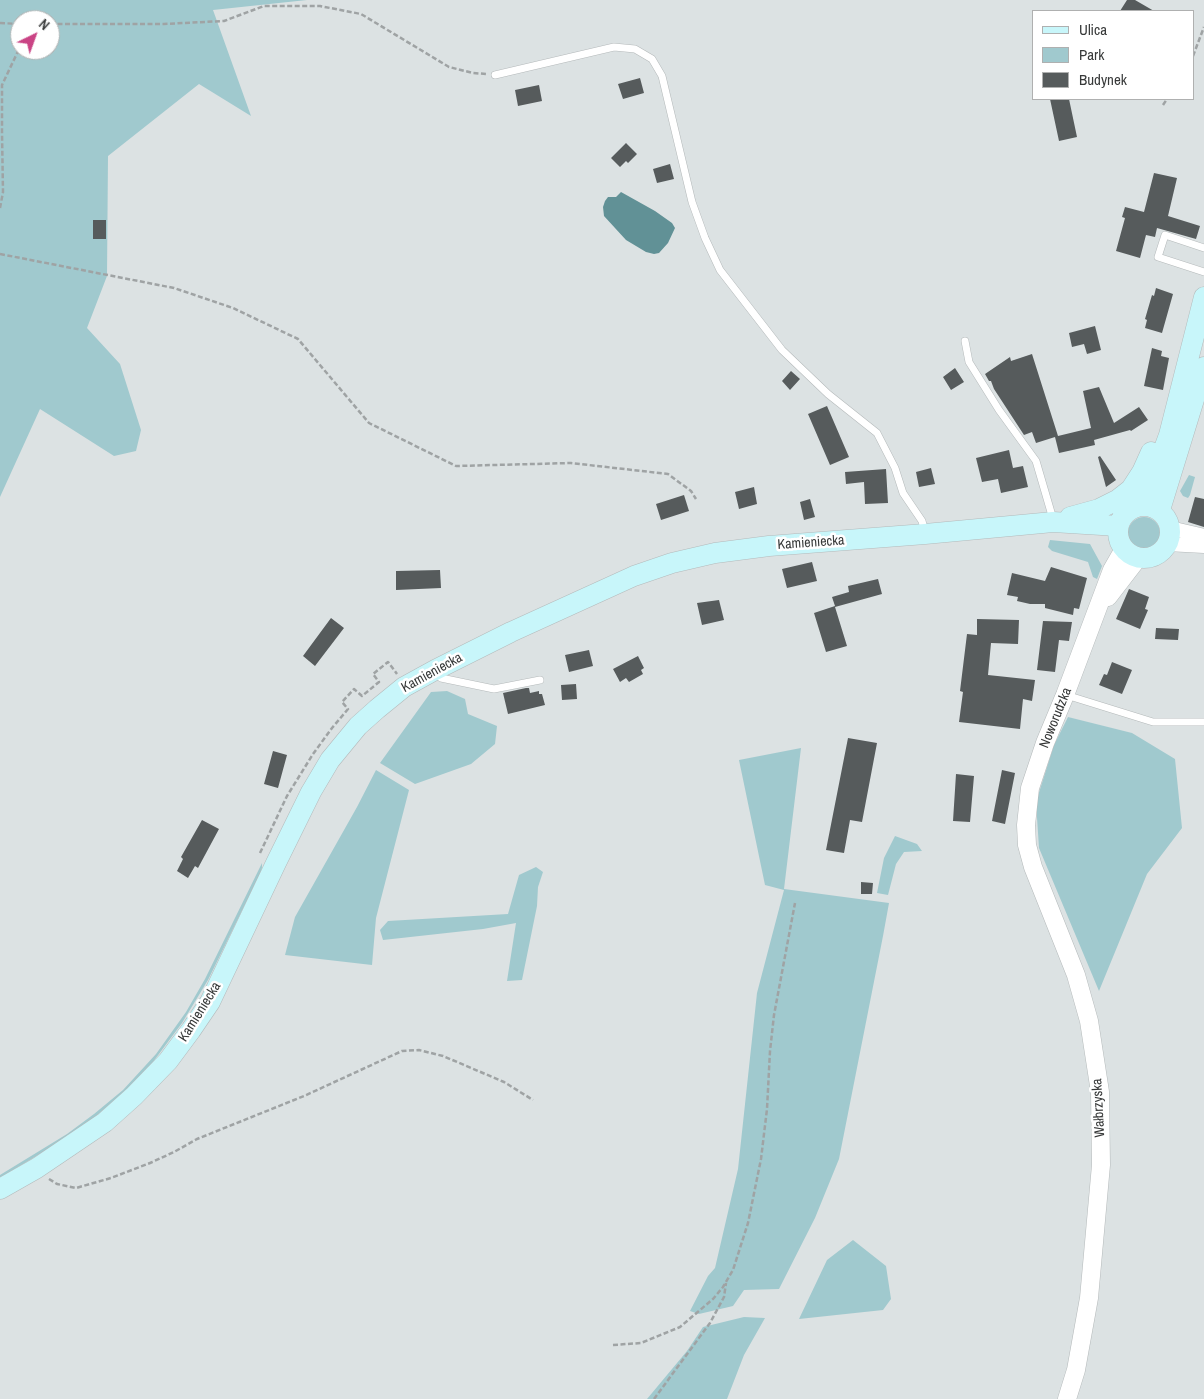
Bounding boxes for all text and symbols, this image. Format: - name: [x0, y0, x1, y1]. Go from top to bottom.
- north arrow: [10, 10, 60, 60]
- legend: [1032, 10, 1194, 100]
- text: N: [35, 15, 53, 34]
- text: Ulica: [1079, 19, 1107, 40]
- text: Park: [1079, 44, 1104, 65]
- text: Budynek: [1079, 69, 1127, 90]
- street label: Kamieniecka: [777, 532, 845, 554]
- street label: Kamieniecka: [399, 649, 465, 697]
- street label: Noworudzka: [1036, 685, 1076, 751]
- street label: Kamieniecka: [175, 979, 225, 1045]
- street label: Wałbrzyska: [1089, 1078, 1109, 1138]

